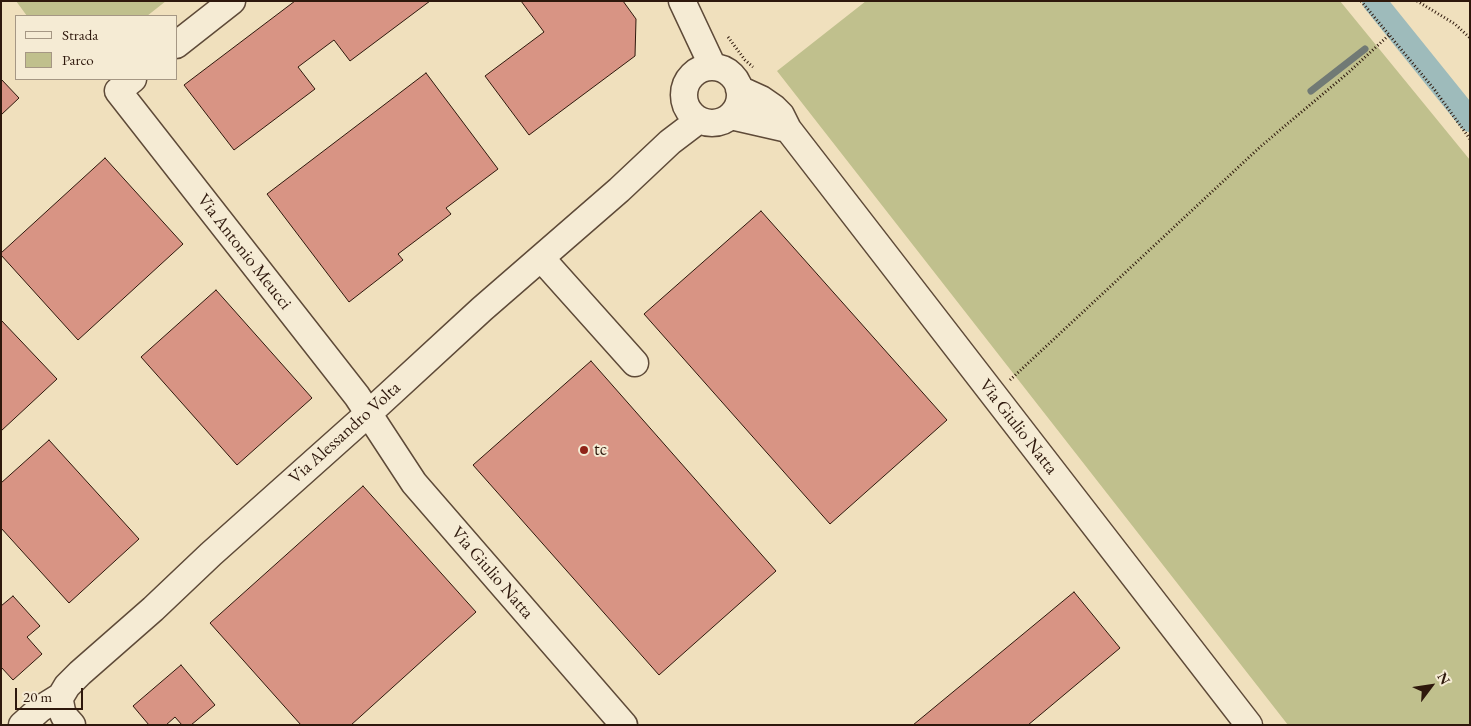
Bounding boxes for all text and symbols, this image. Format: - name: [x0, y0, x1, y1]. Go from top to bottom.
- legend: [15, 15, 178, 80]
- text: Strada: [62, 25, 98, 44]
- text: Parco: [62, 50, 94, 69]
- street label: Via Antonio Meucci: [192, 190, 296, 314]
- street label: Via Giulio Natta: [974, 375, 1062, 479]
- street label: Via Alessandro Volta: [285, 377, 405, 489]
- place label: tc: [594, 439, 607, 461]
- marker: tc: [578, 444, 590, 456]
- street label: Via Giulio Natta: [446, 522, 538, 624]
- north arrow: [1406, 661, 1456, 711]
- text: N: [1433, 669, 1454, 688]
- scale bar: [18, 678, 85, 710]
- text: 20 m: [23, 687, 52, 706]

